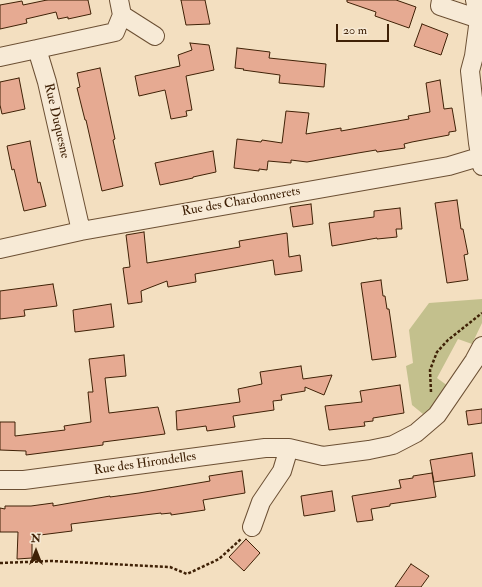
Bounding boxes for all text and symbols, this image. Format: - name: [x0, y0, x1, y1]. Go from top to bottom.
- scale bar: [338, 16, 391, 42]
- text: 20 m: [343, 23, 367, 38]
- street label: Rue Duquesne: [40, 82, 72, 160]
- street label: Rue des Chardonnerets: [181, 184, 301, 220]
- street label: Rue des Hirondelles: [93, 449, 197, 479]
- north arrow: [16, 531, 56, 571]
- text: N: [31, 532, 41, 545]

